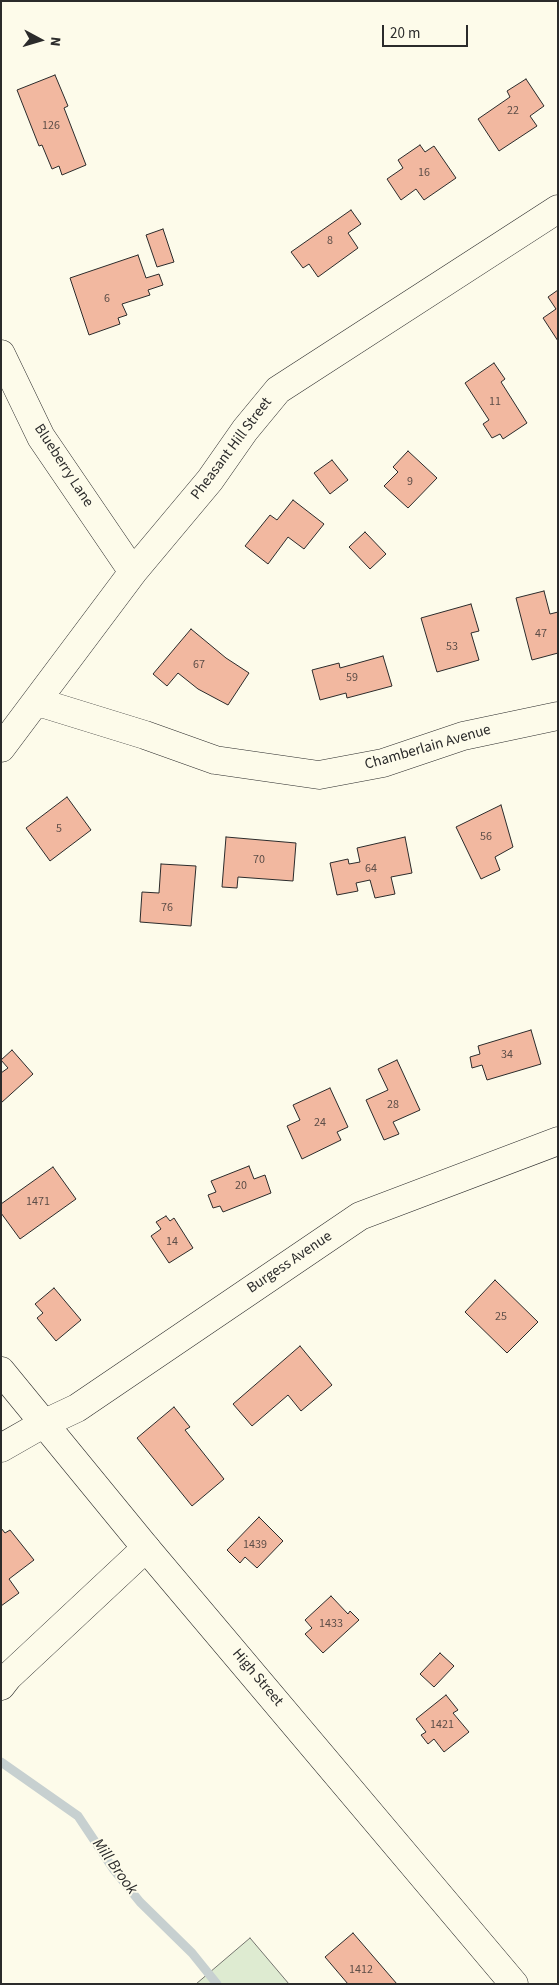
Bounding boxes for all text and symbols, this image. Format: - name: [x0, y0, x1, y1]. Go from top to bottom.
- north arrow: [15, 15, 65, 65]
- scale bar: [384, 15, 470, 47]
- text: 20 m: [390, 23, 420, 44]
- text: N: [44, 36, 65, 47]
- house number: 22: [507, 104, 519, 118]
- house number: 126: [42, 119, 60, 133]
- house number: 16: [418, 166, 430, 180]
- house number: 8: [327, 234, 333, 248]
- house number: 6: [104, 292, 110, 306]
- street label: Pheasant Hill Street: [188, 394, 276, 504]
- house number: 11: [489, 395, 501, 409]
- street label: Blueberry Lane: [30, 421, 96, 511]
- house number: 9: [407, 475, 413, 489]
- house number: 47: [535, 627, 547, 641]
- house number: 53: [446, 640, 458, 654]
- house number: 67: [193, 658, 205, 672]
- house number: 59: [346, 671, 358, 685]
- street label: Chamberlain Avenue: [363, 721, 493, 775]
- house number: 5: [56, 822, 62, 836]
- house number: 56: [480, 830, 492, 844]
- house number: 70: [253, 853, 265, 867]
- house number: 64: [365, 862, 377, 876]
- house number: 76: [161, 901, 173, 915]
- house number: 34: [501, 1048, 513, 1062]
- house number: 28: [387, 1098, 399, 1112]
- house number: 24: [314, 1116, 326, 1130]
- house number: 20: [235, 1179, 247, 1193]
- house number: 1471: [26, 1195, 50, 1209]
- street label: Burgess Avenue: [244, 1228, 336, 1298]
- house number: 14: [166, 1235, 178, 1249]
- house number: 25: [495, 1310, 507, 1324]
- house number: 1439: [243, 1538, 267, 1552]
- house number: 1433: [319, 1617, 343, 1631]
- street label: High Street: [228, 1645, 286, 1711]
- house number: 1421: [430, 1718, 454, 1732]
- water label: Mill Brook: [87, 1835, 141, 1899]
- house number: 1412: [349, 1963, 373, 1977]

